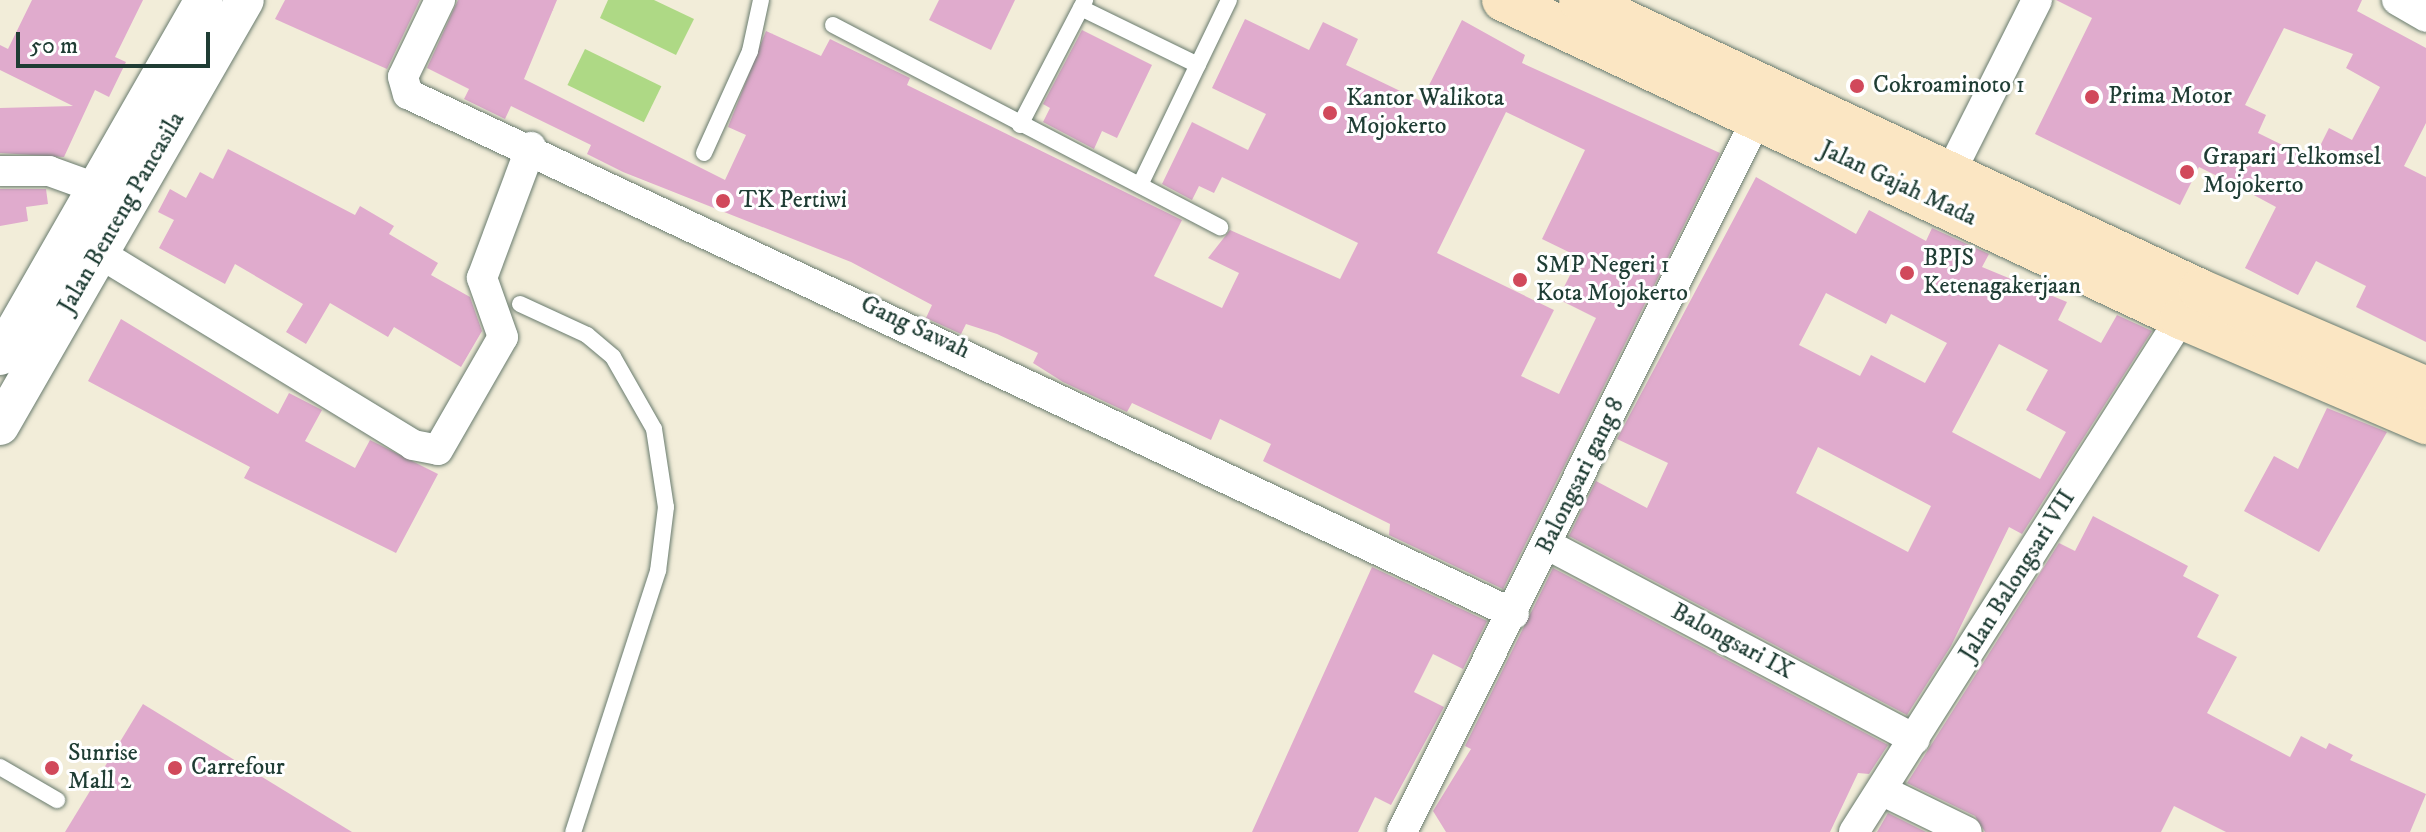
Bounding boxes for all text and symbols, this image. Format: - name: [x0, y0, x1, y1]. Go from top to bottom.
- scale bar: [20, 16, 214, 66]
- text: 50 m: [30, 31, 78, 61]
- place label: Cokroaminoto 1: [1873, 72, 2025, 100]
- marker: Cokroaminoto 1: [1848, 77, 1866, 95]
- place label: Prima Motor: [2108, 83, 2232, 111]
- place label: Kantor Walikota Mojokerto: [1346, 85, 1504, 141]
- marker: Prima Motor: [2083, 88, 2101, 106]
- marker: Kantor Walikota Mojokerto: [1321, 104, 1339, 122]
- street label: Jalan Benteng Pancasila: [53, 107, 191, 319]
- street label: Jalan Gajah Mada: [1815, 135, 1981, 233]
- place label: Grapari Telkomsel Mojokerto: [2203, 144, 2381, 200]
- marker: Grapari Telkomsel Mojokerto: [2178, 163, 2196, 181]
- place label: TK Pertiwi: [739, 187, 847, 215]
- marker: TK Pertiwi: [714, 192, 732, 210]
- place label: BPJS Ketenagakerjaan: [1923, 245, 2081, 301]
- place label: SMP Negeri 1 Kota Mojokerto: [1536, 252, 1688, 308]
- marker: BPJS Ketenagakerjaan: [1898, 264, 1916, 282]
- marker: SMP Negeri 1 Kota Mojokerto: [1511, 271, 1529, 289]
- street label: Gang Sawah: [856, 290, 974, 366]
- street label: Balongsari gang 8: [1531, 393, 1631, 559]
- street label: Jalan Balongsari VII: [1954, 485, 2082, 667]
- street label: Balongsari IX: [1666, 598, 1798, 686]
- place label: Sunrise Mall 2: [68, 740, 138, 796]
- place label: Carrefour: [191, 754, 285, 782]
- marker: Sunrise Mall 2: [43, 759, 61, 777]
- marker: Carrefour: [166, 759, 184, 777]

